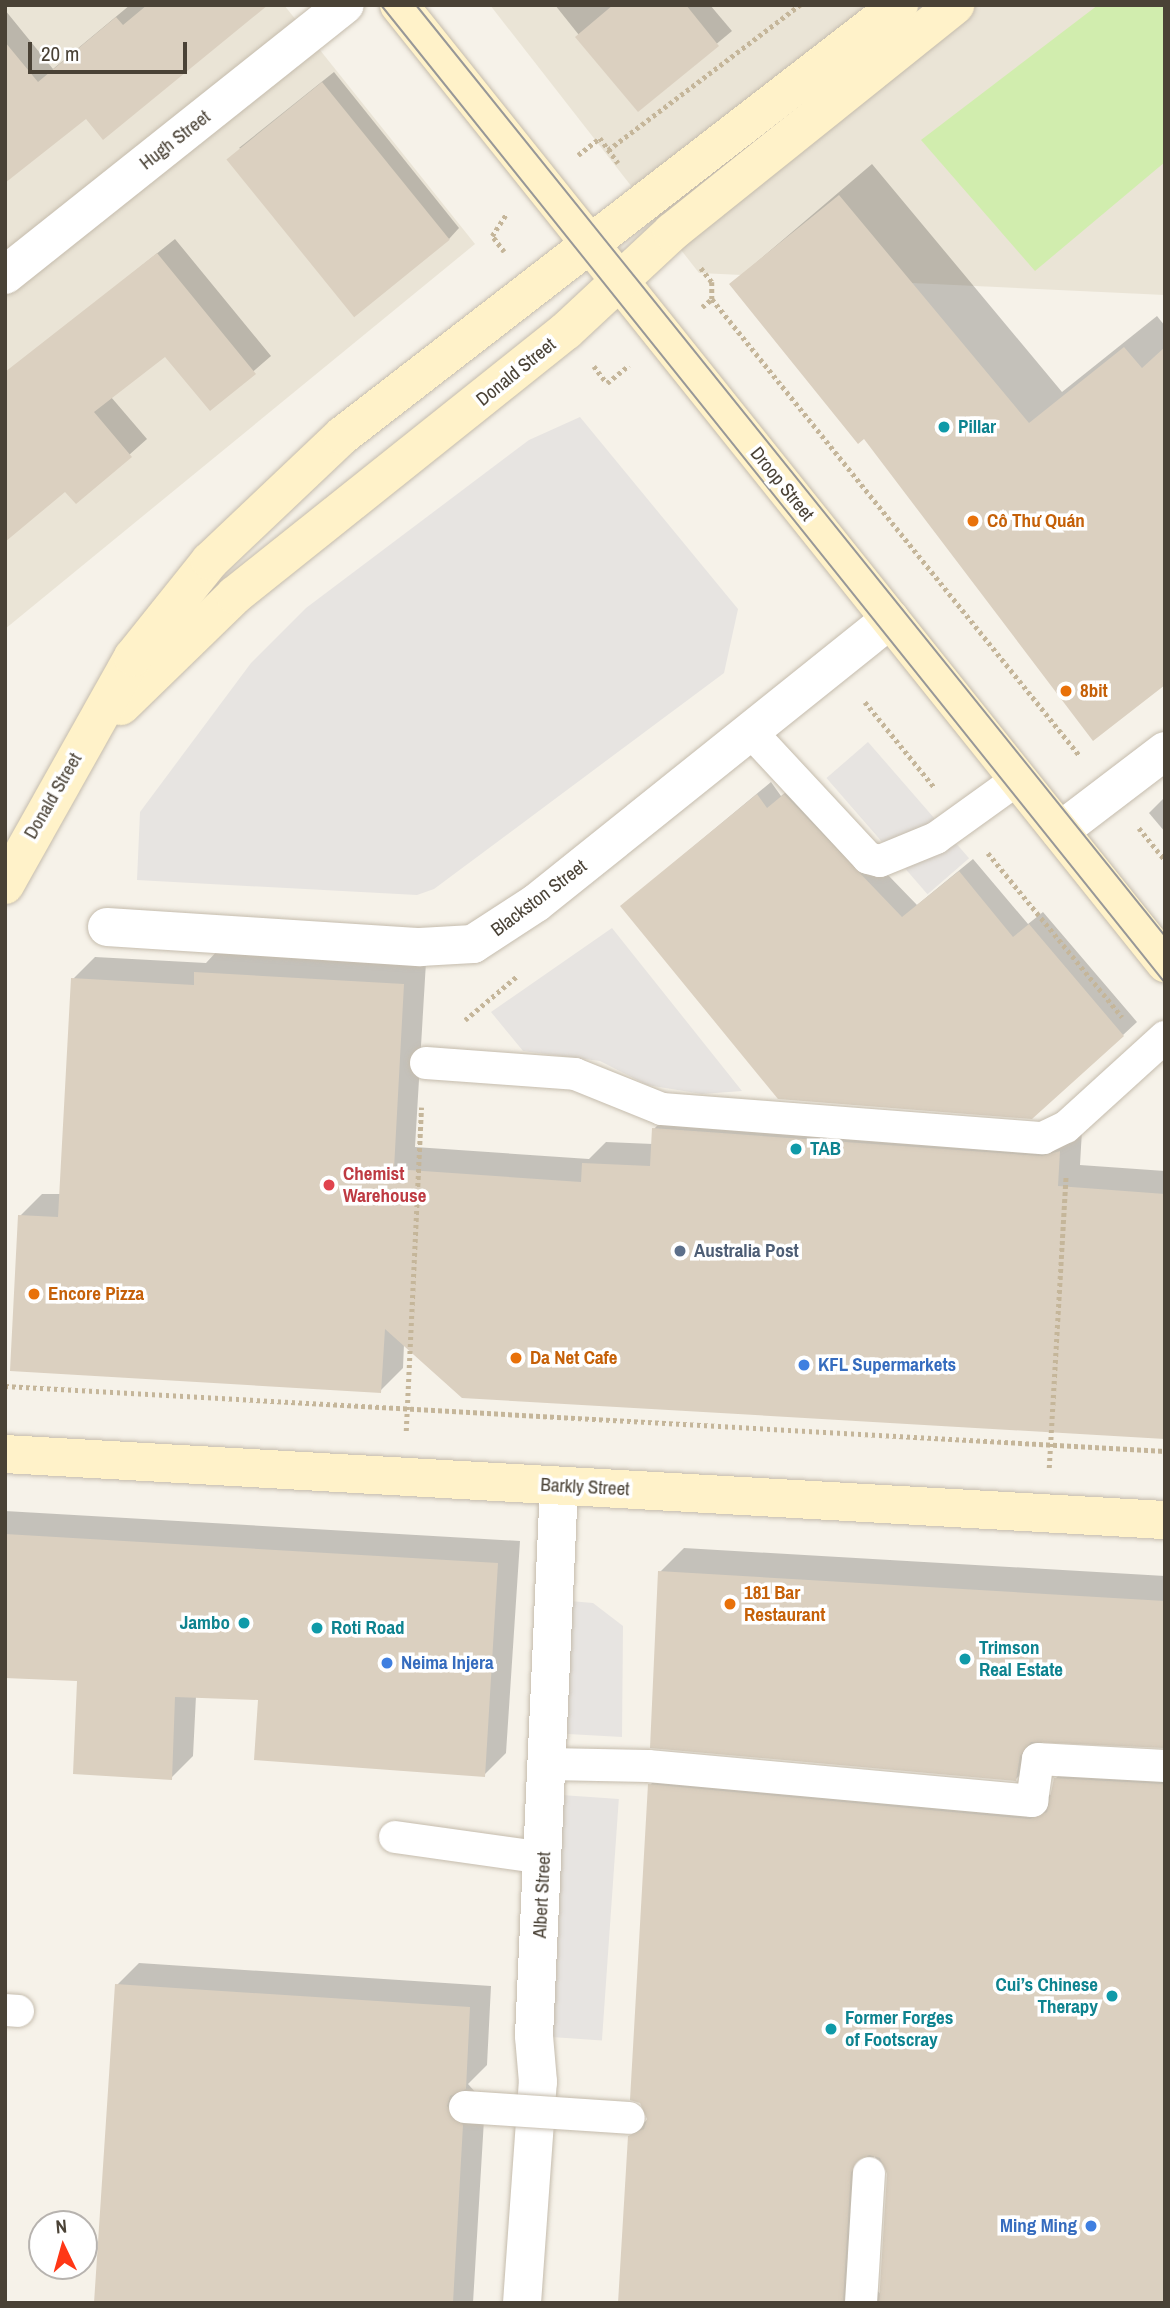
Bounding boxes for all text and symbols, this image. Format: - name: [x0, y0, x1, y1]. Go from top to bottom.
- scale bar: [32, 28, 191, 72]
- text: 20 m: [41, 39, 79, 68]
- street label: Hugh Street: [135, 105, 215, 175]
- street label: Donald Street: [472, 333, 560, 411]
- place label: Pillar: [958, 416, 996, 438]
- marker: Pillar: [936, 419, 952, 435]
- street label: Droop Street: [745, 443, 819, 525]
- place label: Cô Thư Quán: [987, 510, 1085, 532]
- marker: Cô Thư Quán: [965, 513, 981, 529]
- place label: 8bit: [1080, 680, 1108, 702]
- marker: 8bit: [1058, 683, 1074, 699]
- street label: Donald Street: [19, 749, 87, 843]
- street label: Blackston Street: [487, 855, 591, 941]
- place label: TAB: [810, 1138, 841, 1160]
- marker: TAB: [788, 1141, 804, 1157]
- place label: Chemist Warehouse: [343, 1163, 426, 1207]
- marker: Chemist Warehouse: [321, 1177, 337, 1193]
- place label: Australia Post: [694, 1240, 799, 1262]
- marker: Australia Post: [672, 1243, 688, 1259]
- place label: Encore Pizza: [48, 1283, 144, 1305]
- marker: Encore Pizza: [26, 1286, 42, 1302]
- place label: Da Net Cafe: [530, 1347, 617, 1369]
- marker: Da Net Cafe: [508, 1350, 524, 1366]
- place label: KFL Supermarkets: [818, 1354, 957, 1376]
- marker: KFL Supermarkets: [796, 1357, 812, 1373]
- street label: Barkly Street: [540, 1473, 630, 1501]
- place label: 181 Bar Restaurant: [744, 1582, 825, 1626]
- marker: 181 Bar Restaurant: [722, 1596, 738, 1612]
- place label: Jambo: [180, 1612, 230, 1634]
- marker: Jambo: [236, 1615, 252, 1631]
- place label: Roti Road: [331, 1617, 405, 1639]
- marker: Roti Road: [309, 1620, 325, 1636]
- place label: Trimson Real Estate: [979, 1637, 1063, 1681]
- marker: Trimson Real Estate: [957, 1651, 973, 1667]
- place label: Neima Injera: [401, 1652, 494, 1674]
- marker: Neima Injera: [379, 1655, 395, 1671]
- street label: Albert Street: [528, 1851, 556, 1939]
- place label: Cui’s Chinese Therapy: [996, 1974, 1098, 2018]
- marker: Cui’s Chinese Therapy: [1104, 1988, 1120, 2004]
- place label: Former Forges of Footscray: [845, 2007, 953, 2051]
- marker: Former Forges of Footscray: [823, 2021, 839, 2037]
- north arrow: [28, 2210, 98, 2280]
- text: N: [55, 2213, 68, 2240]
- place label: Ming Ming: [1000, 2215, 1077, 2237]
- marker: Ming Ming: [1083, 2218, 1099, 2234]

